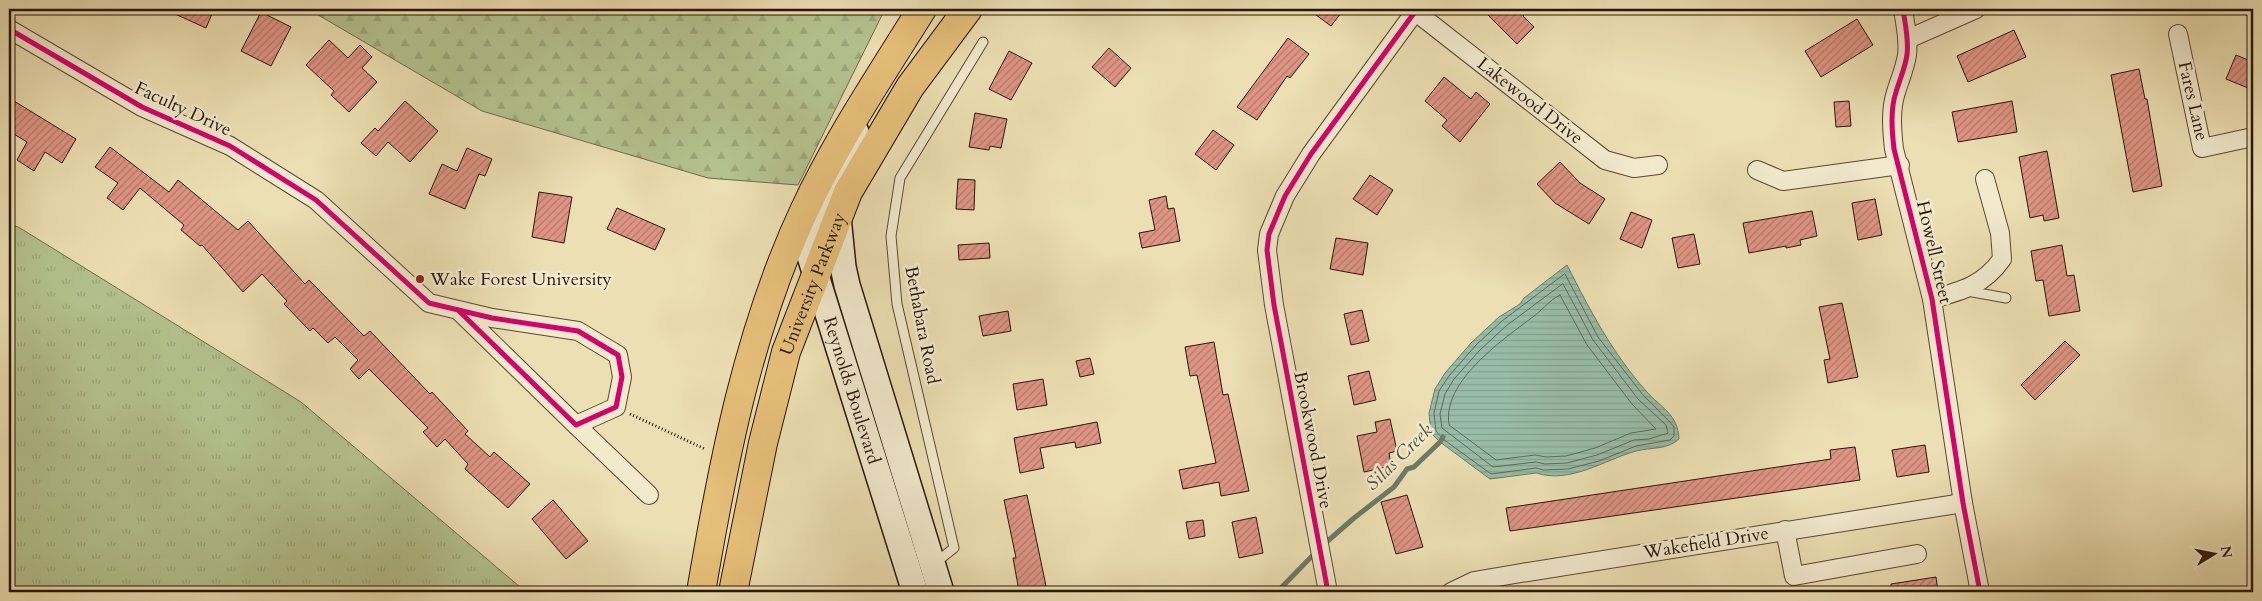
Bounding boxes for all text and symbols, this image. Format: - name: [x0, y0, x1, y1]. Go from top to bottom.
- street label: Lakewood Drive: [1472, 52, 1588, 150]
- street label: Fares Lane: [2172, 59, 2214, 143]
- street label: Faculty Drive: [130, 76, 236, 142]
- street label: Howell Street: [1910, 198, 1958, 306]
- street label: University Parkway: [773, 208, 852, 359]
- street label: Bethabara Road: [898, 264, 946, 387]
- place label: Wake Forest University: [429, 267, 612, 292]
- marker: Wake Forest University: [414, 273, 426, 285]
- street label: Reynolds Boulevard: [817, 314, 887, 467]
- street label: Brookwood Drive: [1287, 369, 1339, 511]
- water label: Silas Creek: [1360, 417, 1439, 496]
- street label: Wakefield Drive: [1641, 521, 1770, 565]
- north arrow: [2190, 528, 2240, 578]
- text: N: [2216, 544, 2237, 559]

